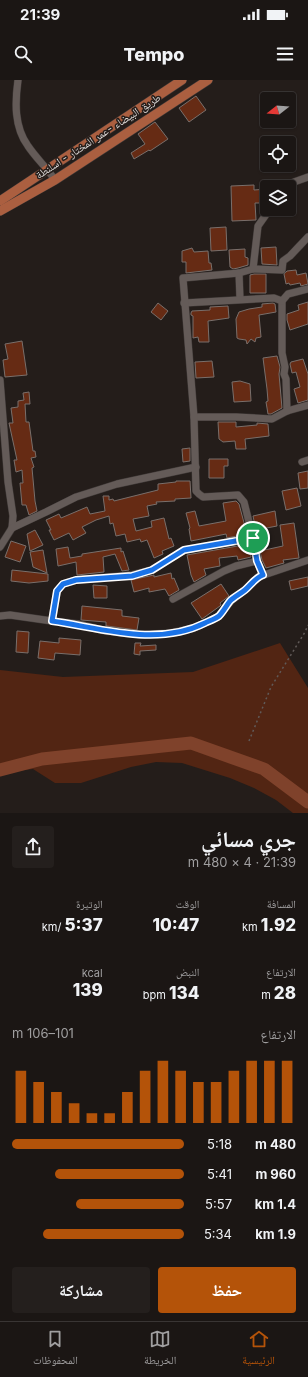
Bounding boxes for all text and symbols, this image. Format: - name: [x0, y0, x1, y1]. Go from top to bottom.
- text: 21:39: [20, 5, 60, 24]
- icon: search: [12, 43, 34, 65]
- icon: menu: [274, 43, 296, 65]
- text: Tempo: [124, 44, 184, 65]
- street label: طريق البيضاء -عمر المختار - اسلنطة: [33, 90, 163, 182]
- north arrow: [260, 92, 296, 128]
- map controls: [260, 92, 296, 216]
- button: locate: [260, 136, 296, 172]
- button: layers: [260, 180, 296, 216]
- pin: [236, 521, 270, 555]
- icon: arrive: [242, 527, 264, 549]
- button: share: [12, 826, 54, 868]
- text: جري مسائي: [201, 826, 296, 852]
- text: 21:39 · 4 × 480 m: [188, 854, 296, 870]
- text: الوتيرة: [76, 897, 103, 911]
- text: الوقت: [176, 897, 199, 911]
- text: المسافة: [267, 897, 296, 911]
- text: 5:37: [64, 915, 103, 935]
- text: 10:47: [152, 915, 199, 935]
- text: 1.92: [261, 915, 296, 935]
- text: /km: [42, 920, 64, 934]
- text: km: [242, 920, 261, 934]
- text: النبض: [176, 965, 199, 979]
- text: الارتفاع: [266, 965, 296, 979]
- text: kcal: [82, 966, 103, 980]
- text: 139: [73, 980, 103, 1000]
- text: 134: [169, 983, 199, 1003]
- text: 28: [274, 983, 296, 1003]
- text: bpm: [143, 988, 169, 1002]
- text: m: [261, 988, 274, 1002]
- text: 101–106 m: [12, 1025, 74, 1041]
- text: الارتفاع: [261, 1026, 296, 1042]
- text: 5:18: [207, 1136, 232, 1152]
- text: 480 m: [255, 1136, 296, 1152]
- text: 5:41: [207, 1166, 232, 1182]
- text: 960 m: [255, 1166, 296, 1182]
- text: 5:57: [205, 1196, 232, 1212]
- text: 1.4 km: [255, 1196, 296, 1212]
- text: 5:34: [204, 1226, 232, 1242]
- text: 1.9 km: [255, 1226, 296, 1242]
- button: مشاركة: [12, 1267, 150, 1313]
- button: حفظ: [158, 1267, 296, 1313]
- tab: المحفوظات: [33, 1328, 78, 1371]
- tab: الخريطة: [144, 1328, 176, 1371]
- tab: الرئيسية: [242, 1328, 275, 1371]

